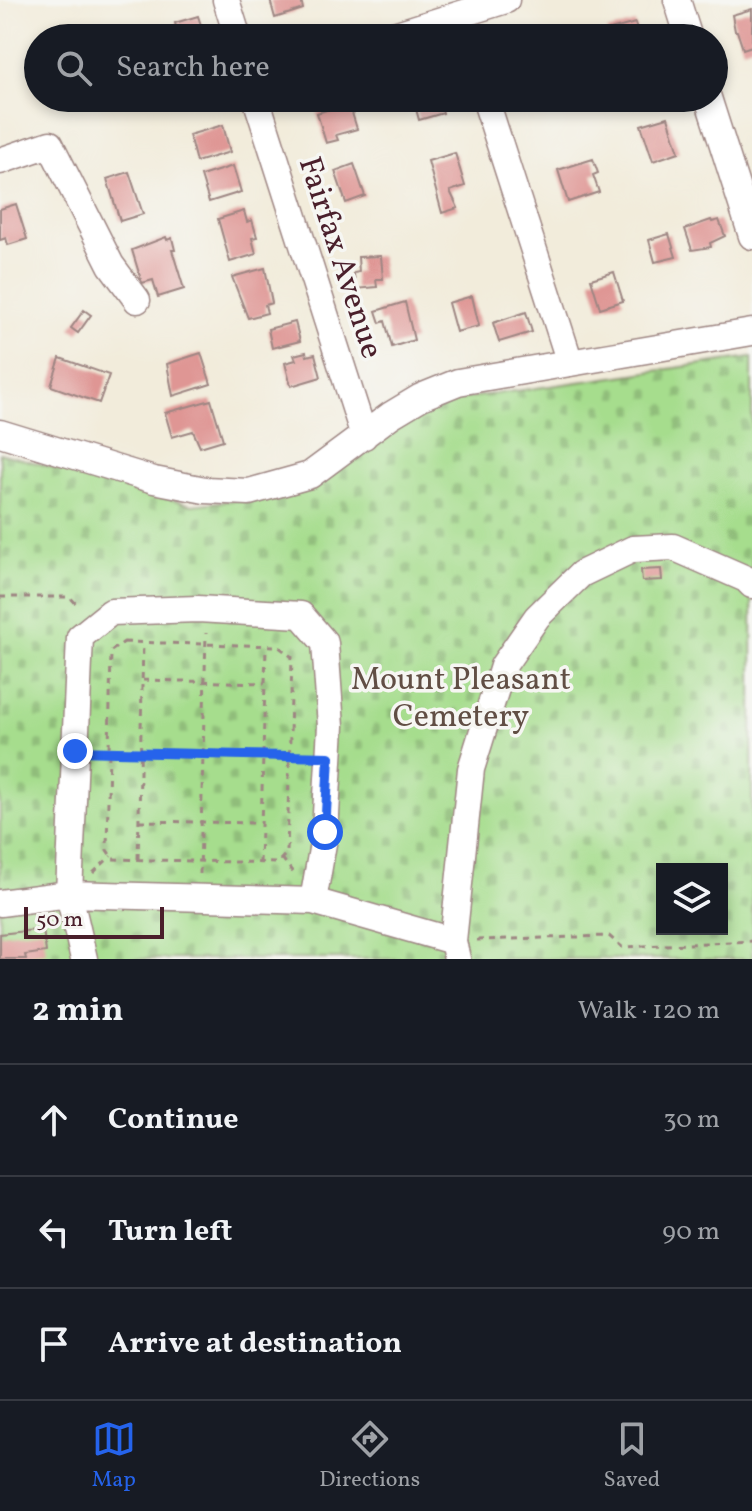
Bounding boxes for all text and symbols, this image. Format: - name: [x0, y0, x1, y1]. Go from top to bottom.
- search box: [24, 24, 728, 112]
- icon: search: [52, 46, 96, 90]
- text: Search here: [116, 47, 270, 89]
- street label: Fairfax Avenue: [286, 151, 392, 364]
- park label: Mount Pleasant Cemetery: [351, 659, 571, 740]
- route end: [57, 733, 93, 769]
- route start: [307, 814, 343, 850]
- map controls: [656, 863, 728, 935]
- button: layers: [656, 863, 728, 935]
- scale bar: [24, 903, 164, 939]
- text: 50 m: [36, 905, 83, 936]
- text: 2 min: [32, 988, 124, 1035]
- text: Walk · 120 m: [578, 993, 720, 1029]
- icon: ahead: [32, 1098, 76, 1142]
- text: Continue: [108, 1099, 239, 1141]
- text: 30 m: [663, 1102, 720, 1138]
- icon: left: [32, 1210, 76, 1254]
- text: Turn left: [108, 1211, 232, 1253]
- text: 90 m: [662, 1214, 720, 1250]
- icon: arrive: [32, 1322, 76, 1366]
- text: Arrive at destination: [108, 1323, 402, 1365]
- tab: Map: [92, 1417, 136, 1496]
- tab: Directions: [319, 1417, 420, 1496]
- tab: Saved: [604, 1417, 660, 1496]

